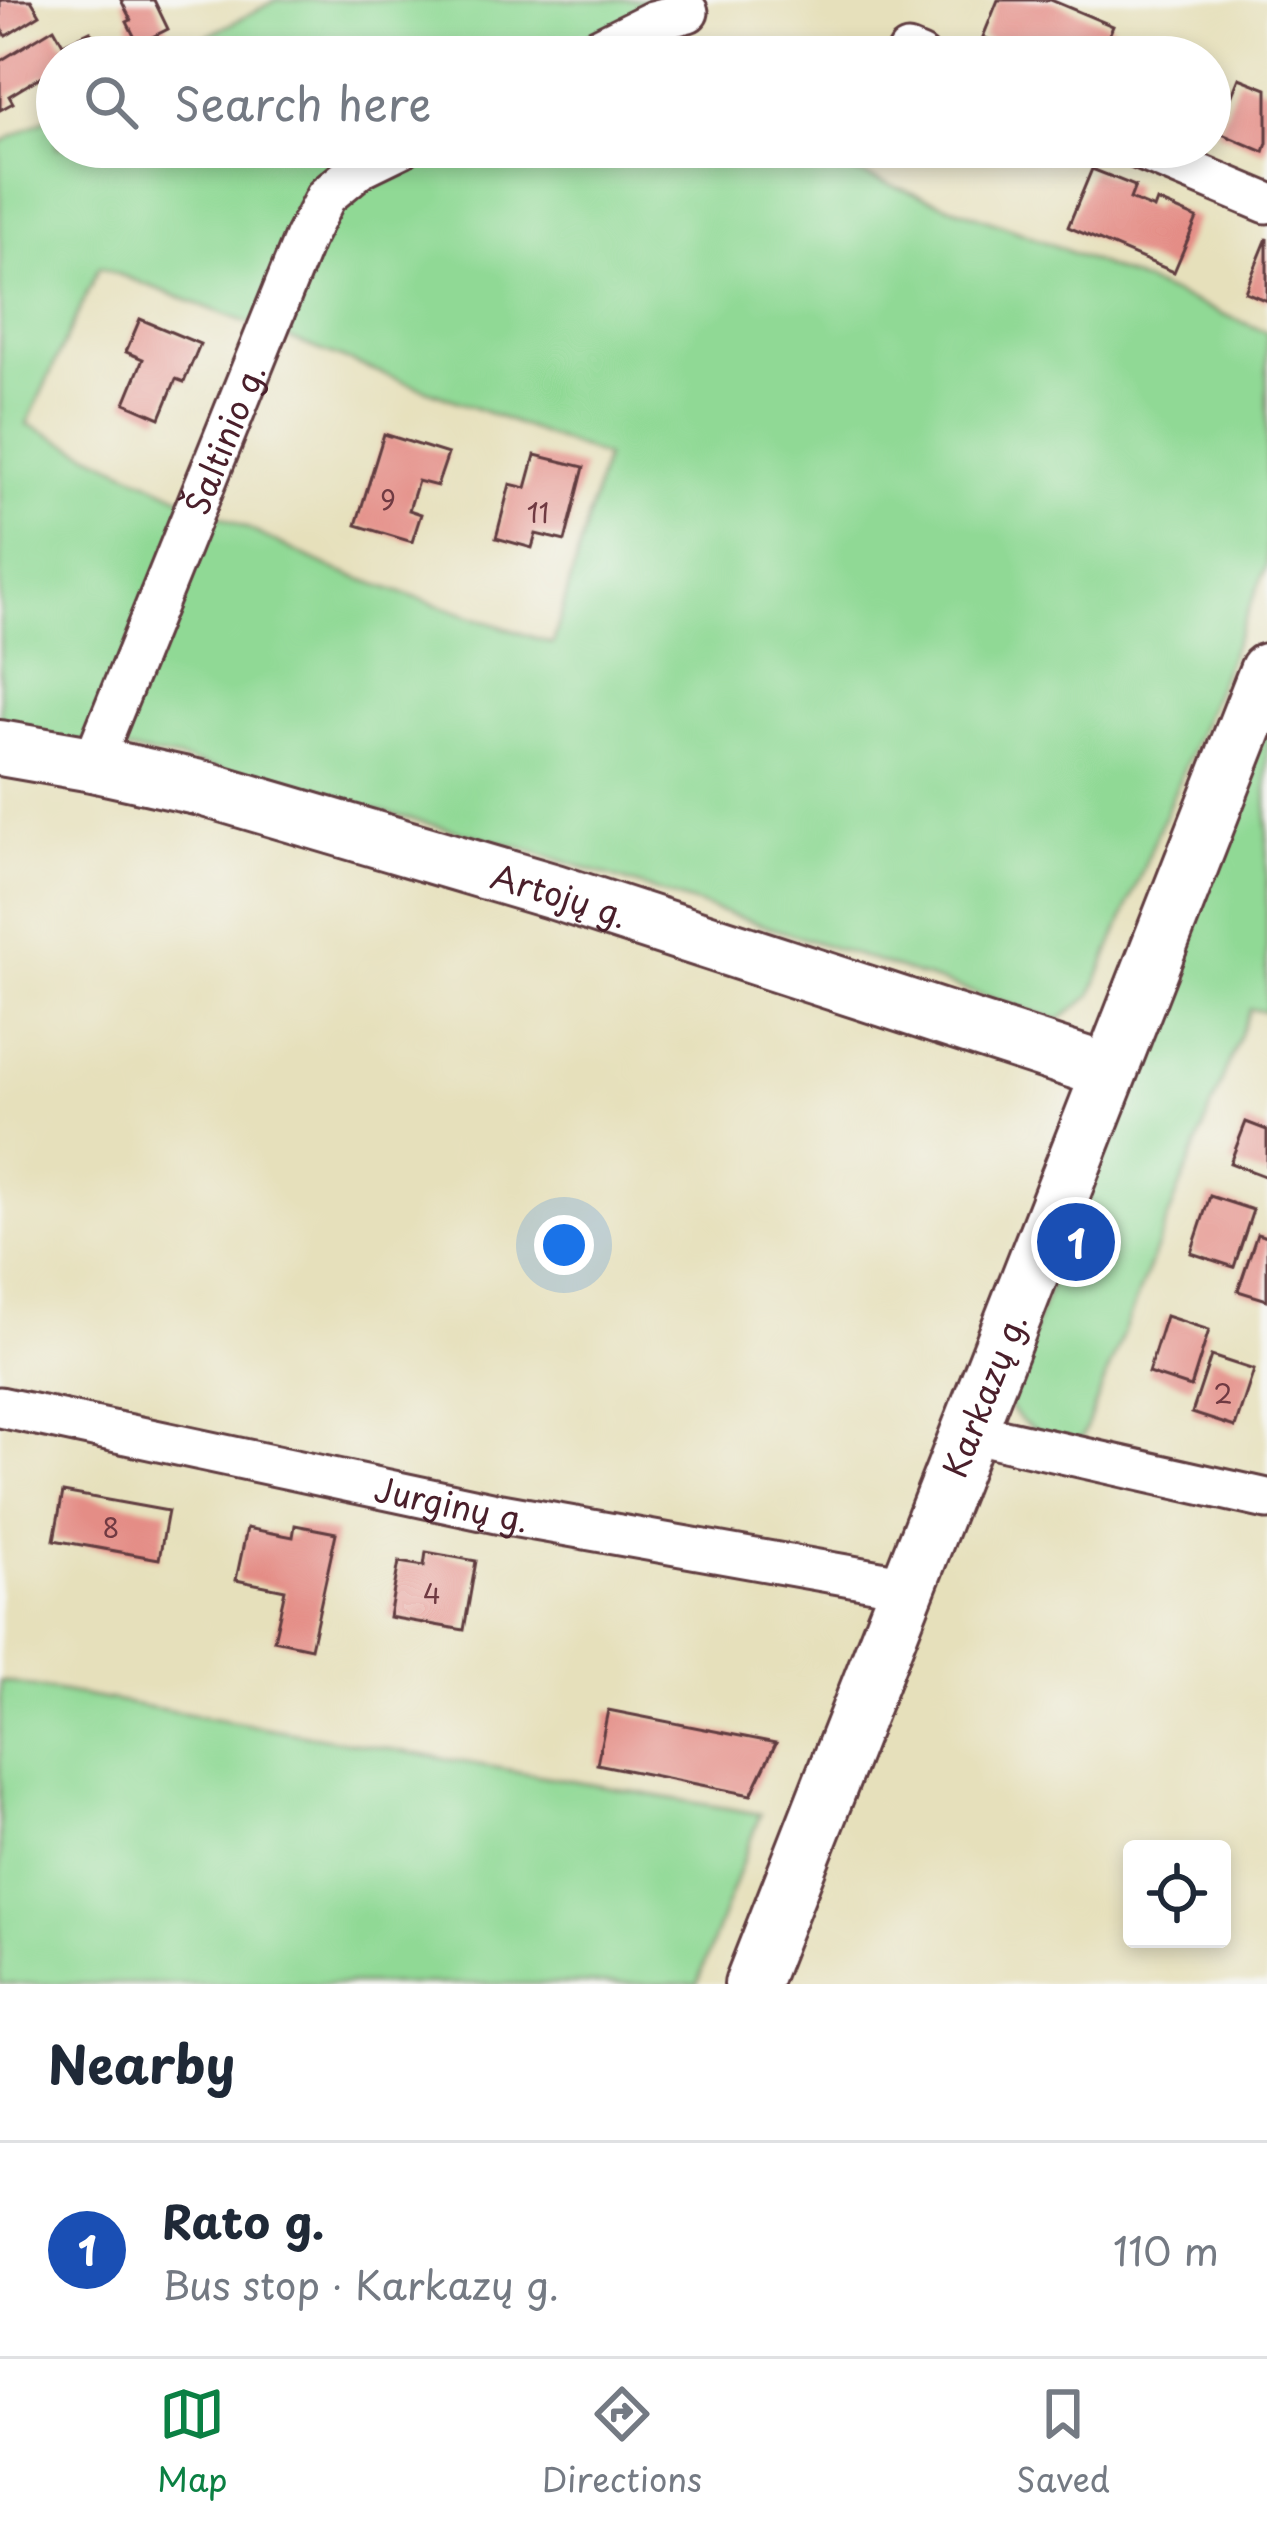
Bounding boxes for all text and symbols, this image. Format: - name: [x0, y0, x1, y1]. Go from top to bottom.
- search box: [36, 36, 1231, 168]
- text: Search here: [174, 68, 431, 136]
- icon: search: [78, 69, 144, 135]
- street label: Šaltinio g.: [170, 355, 276, 522]
- house number: 9: [380, 478, 396, 519]
- house number: 11: [527, 491, 549, 532]
- street label: Artojų g.: [485, 850, 634, 939]
- pin: 1: [1037, 1197, 1115, 1287]
- your location: [534, 1215, 594, 1275]
- street label: Karkazų g.: [928, 1305, 1038, 1484]
- house number: 2: [1213, 1372, 1233, 1413]
- street label: Jurginų g.: [370, 1463, 533, 1543]
- house number: 8: [103, 1506, 119, 1547]
- house number: 4: [423, 1572, 441, 1613]
- map controls: [1123, 1840, 1231, 1948]
- button: locate: [1123, 1840, 1231, 1948]
- text: Nearby: [48, 2024, 235, 2101]
- text: Rato g.: [162, 2186, 324, 2254]
- text: 1: [78, 2220, 96, 2279]
- text: 110 m: [1113, 2220, 1219, 2279]
- text: Bus stop · Karkazų g.: [162, 2254, 559, 2313]
- tab: Map: [157, 2381, 228, 2503]
- tab: Directions: [542, 2381, 702, 2503]
- tab: Saved: [1016, 2381, 1110, 2503]

